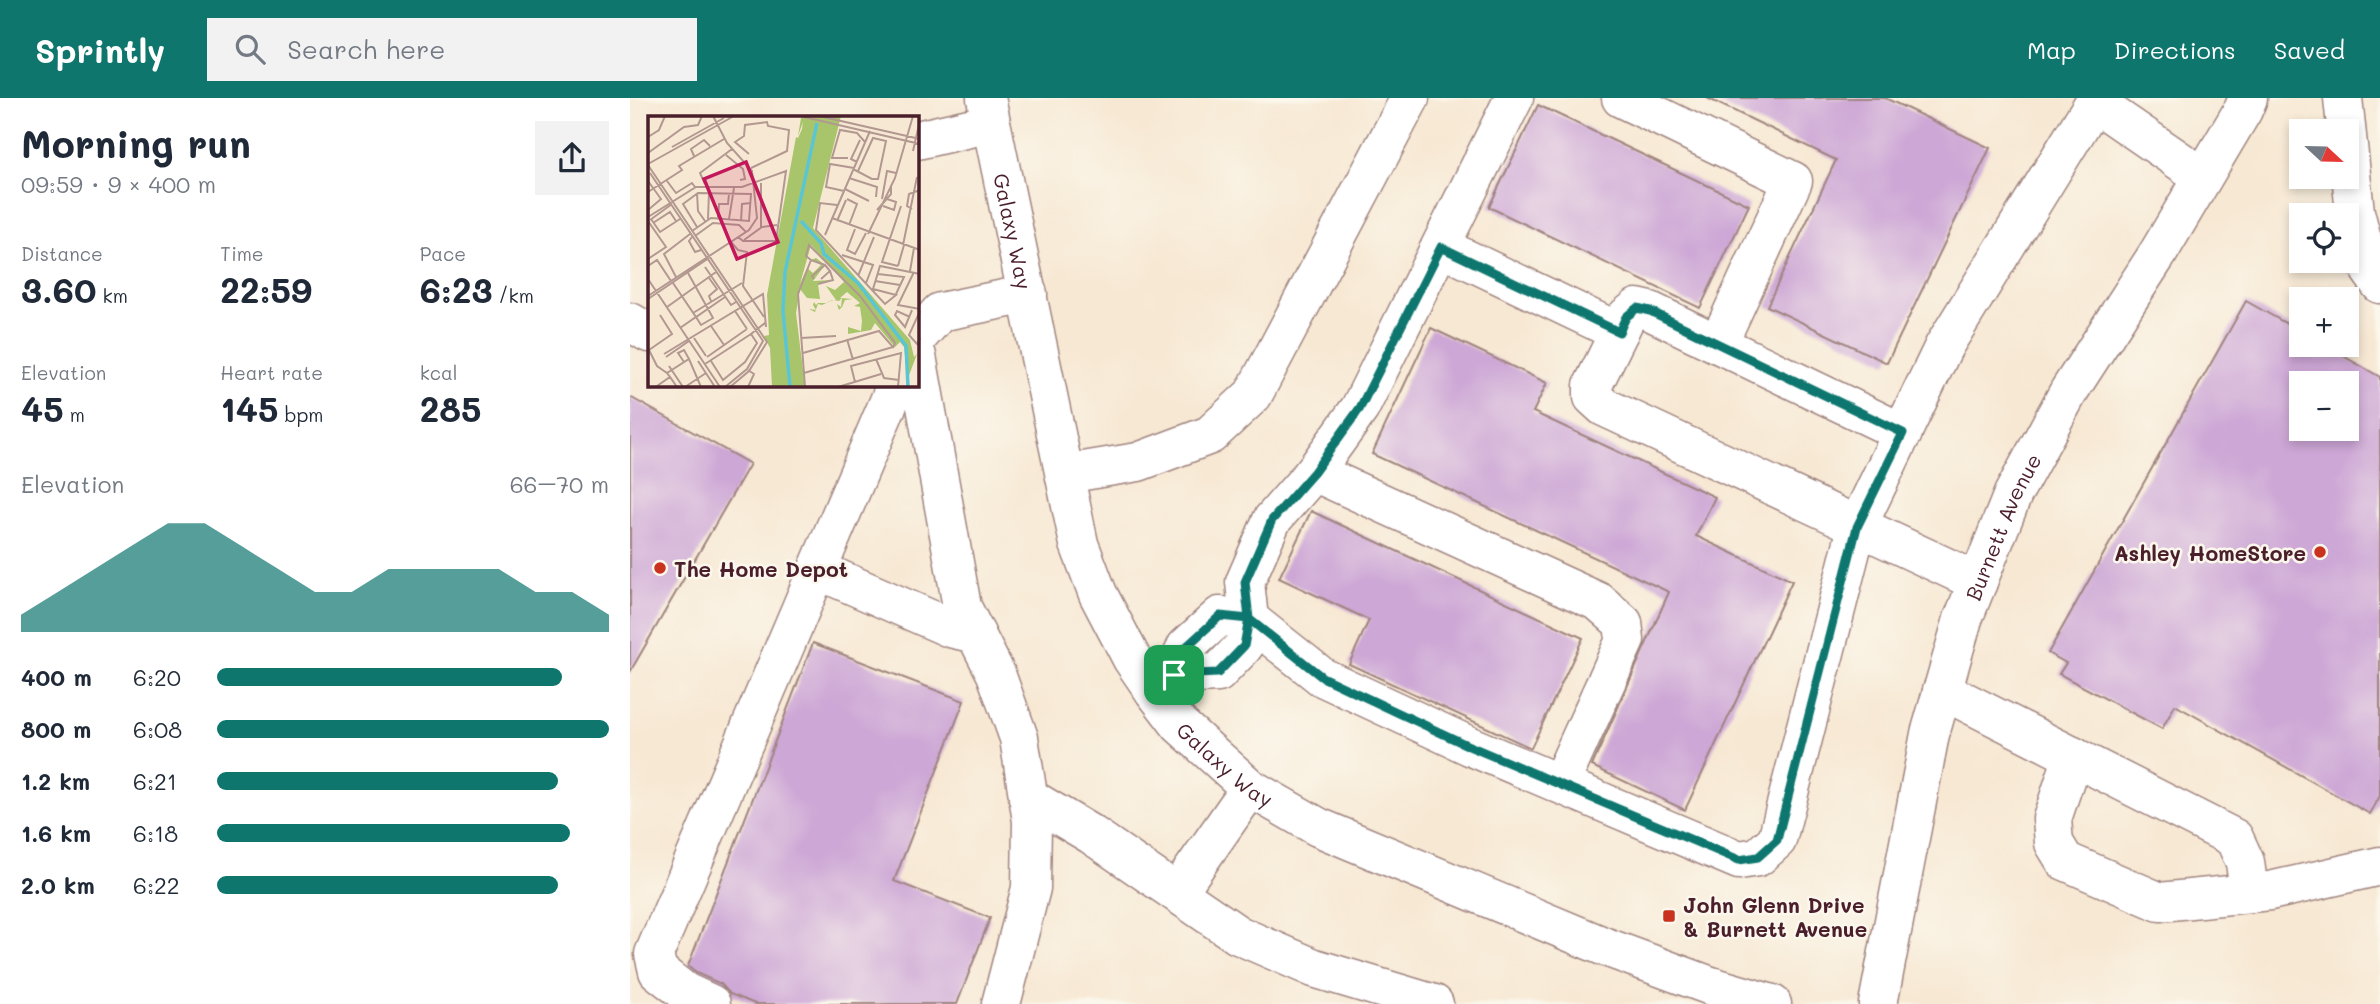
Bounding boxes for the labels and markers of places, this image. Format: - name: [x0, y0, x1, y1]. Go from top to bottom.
- place label: Ashley HomeStore: [2114, 539, 2306, 567]
- marker: Ashley HomeStore: [2312, 544, 2328, 560]
- place label: The Home Depot: [674, 555, 848, 582]
- marker: The Home Depot: [652, 560, 668, 576]
- pin: [1144, 645, 1204, 705]
- place label: John Glenn Drive & Burnett Avenue: [1683, 891, 1867, 942]
- marker: John Glenn Drive & Burnett Avenue: [1661, 908, 1677, 924]

